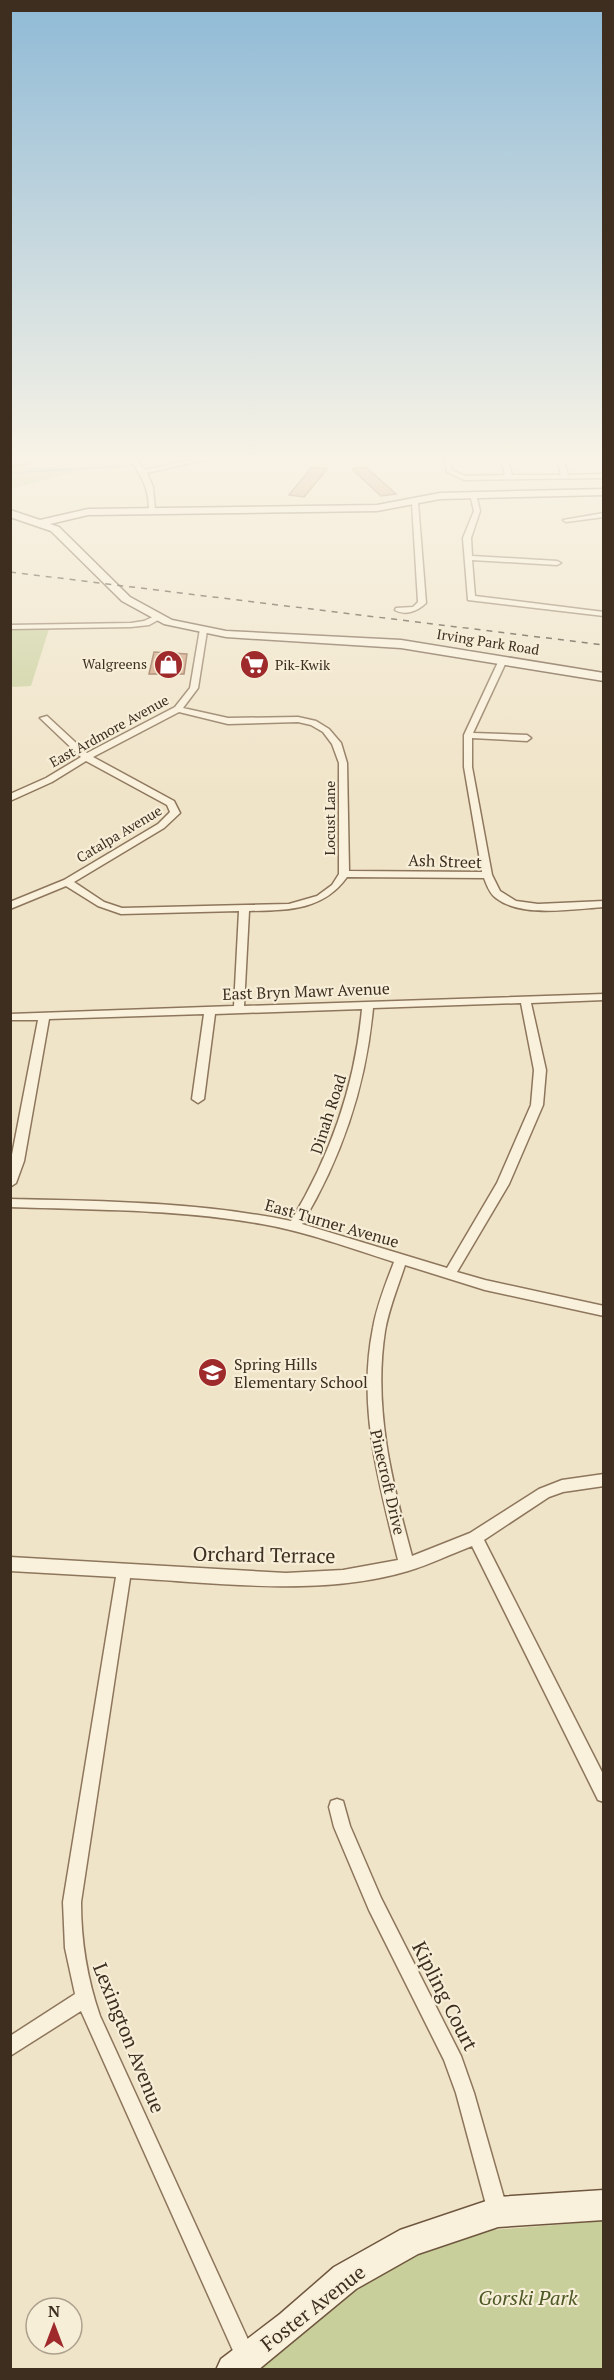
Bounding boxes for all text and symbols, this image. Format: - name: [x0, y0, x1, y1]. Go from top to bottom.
- street label: Irving Park Road: [435, 624, 541, 659]
- shop icon: Walgreens: [152, 648, 184, 680]
- supermarket icon: Pik-Kwik: [238, 649, 270, 681]
- place label: Walgreens: [82, 654, 147, 673]
- place label: Pik-Kwik: [275, 655, 331, 674]
- street label: East Ardmore Avenue: [46, 690, 172, 771]
- street label: Locust Lane: [320, 781, 339, 855]
- street label: Catalpa Avenue: [72, 801, 165, 867]
- street label: Ash Street: [408, 849, 482, 873]
- street label: East Bryn Mawr Avenue: [222, 977, 390, 1005]
- street label: Dinah Road: [305, 1071, 351, 1157]
- street label: East Turner Avenue: [262, 1193, 402, 1253]
- place label: Spring Hills Elementary School: [234, 1353, 368, 1393]
- school or university icon: Spring Hills Elementary School: [197, 1357, 229, 1389]
- street label: Pinecroft Drive: [365, 1427, 411, 1537]
- street label: Orchard Terrace: [192, 1540, 336, 1569]
- street label: Kipling Court: [406, 1936, 485, 2056]
- street label: Lexington Avenue: [87, 1959, 172, 2117]
- street label: Foster Avenue: [255, 2258, 371, 2357]
- park label: Gorski Park: [478, 2284, 578, 2311]
- north arrow: [24, 2296, 84, 2356]
- text: N: [48, 2300, 60, 2322]

